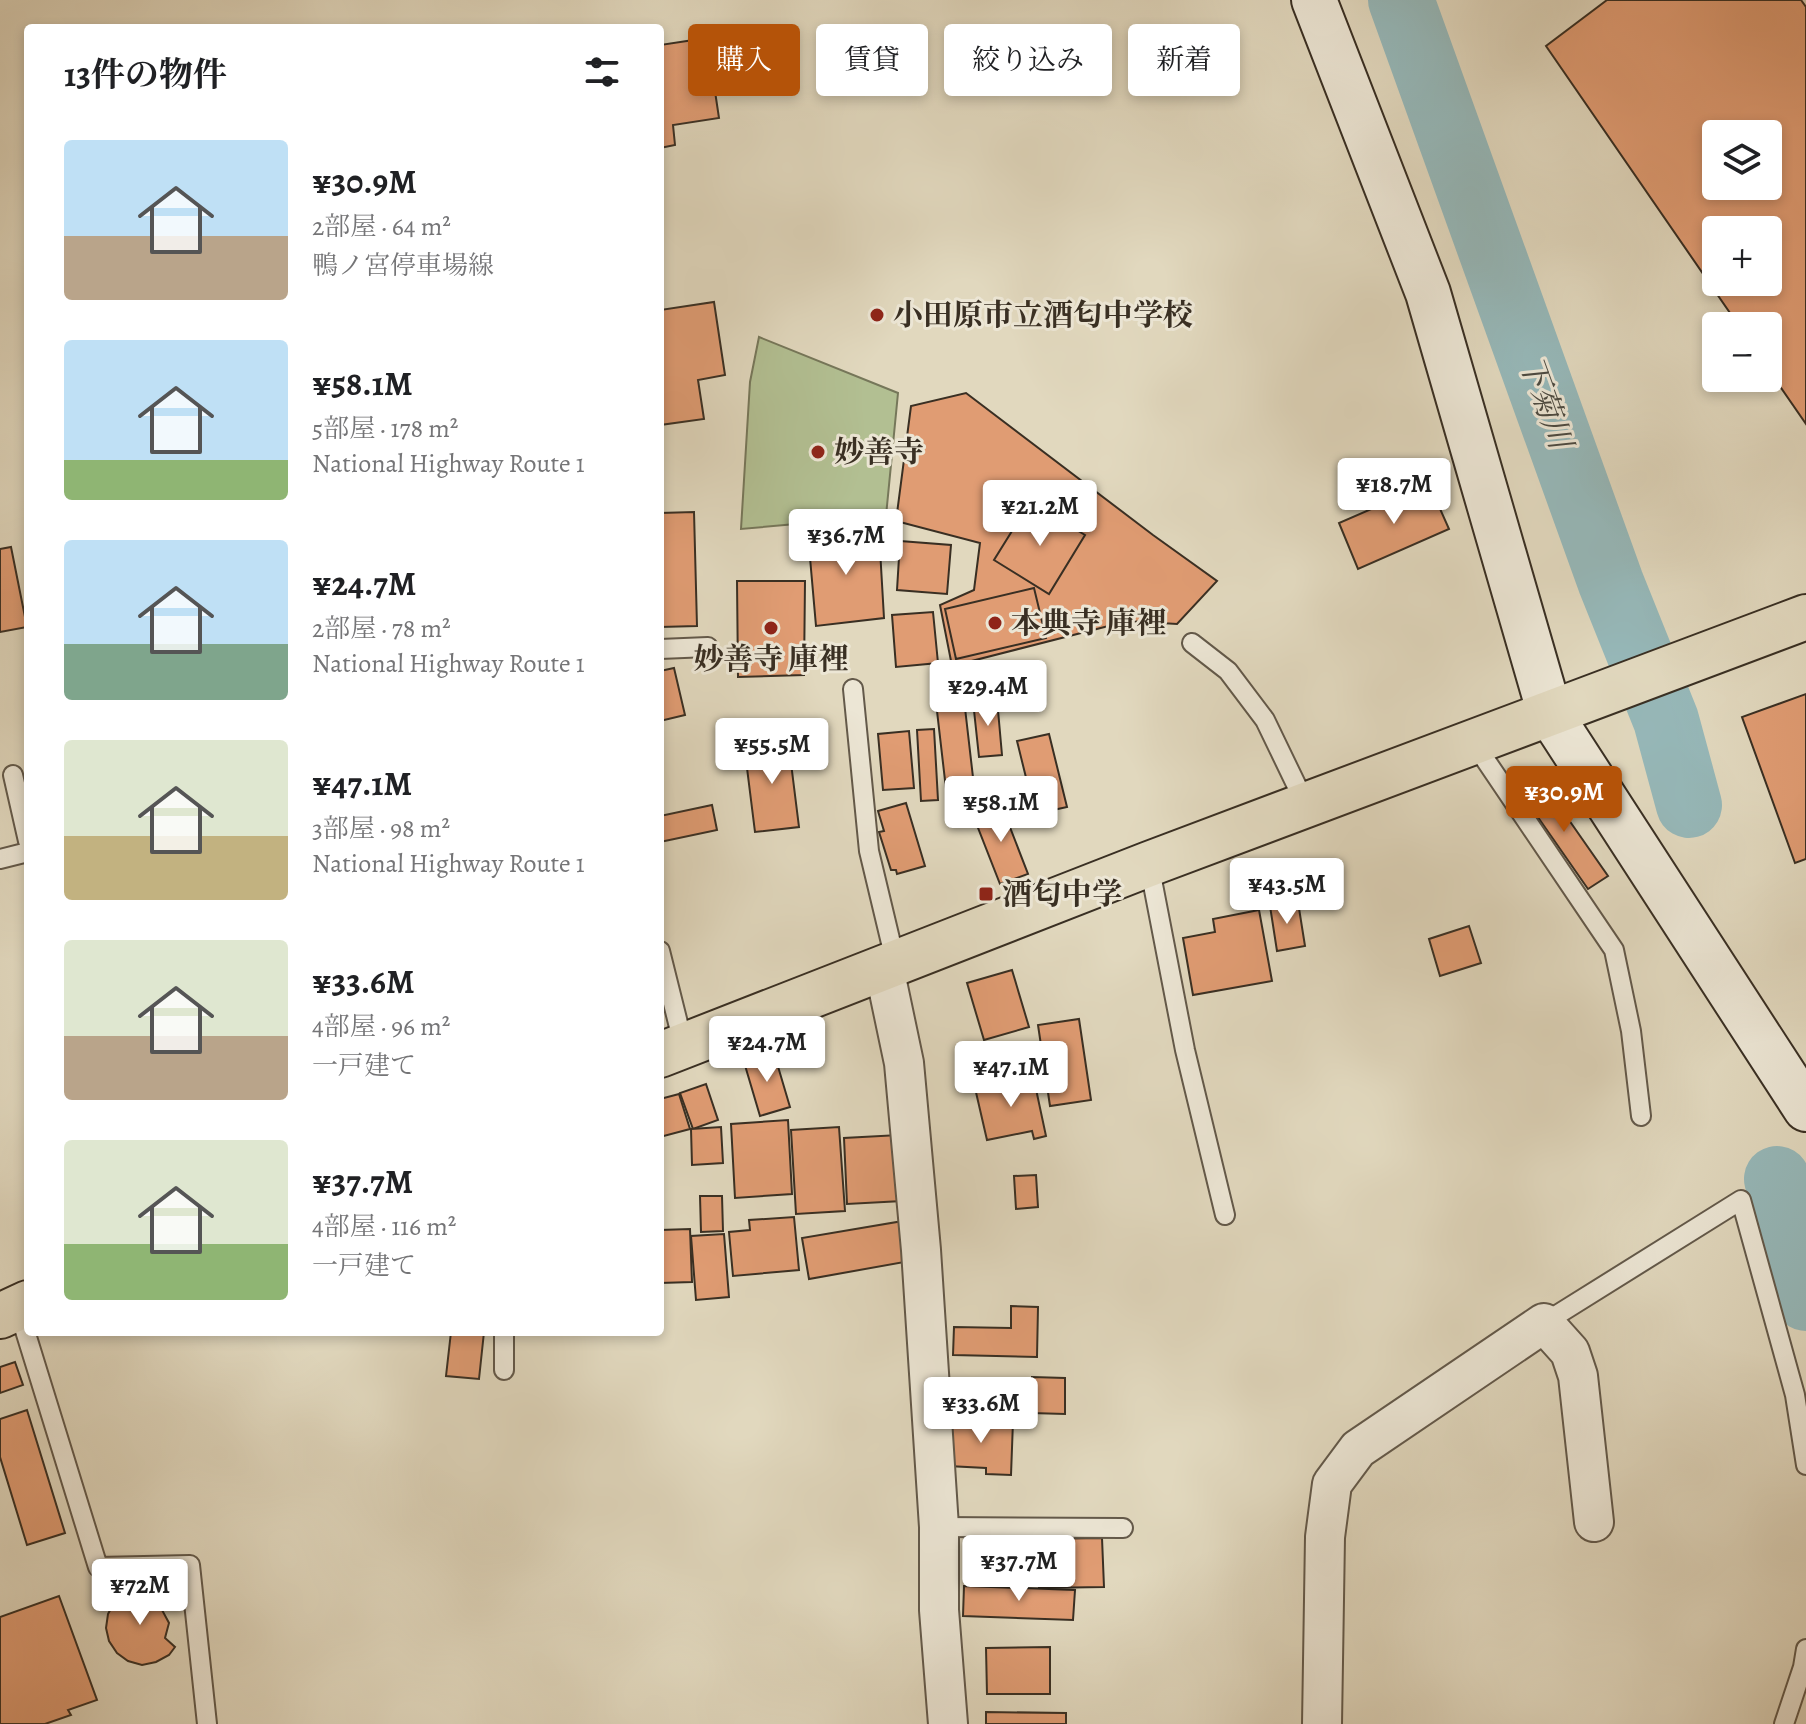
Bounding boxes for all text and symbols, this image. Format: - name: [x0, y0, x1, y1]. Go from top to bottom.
- chip: 購入: [688, 24, 800, 96]
- chip: 賃貸: [816, 24, 928, 96]
- chip: 絞り込み: [944, 24, 1112, 96]
- chip: 新着: [1128, 24, 1240, 96]
- icon: filters: [580, 50, 624, 94]
- text: 13件の物件: [64, 51, 227, 98]
- map controls: [1702, 120, 1782, 392]
- button: layers: [1702, 120, 1782, 200]
- text: ¥30.9M: [312, 158, 417, 205]
- icon: home: [128, 172, 224, 268]
- text: 2部屋 · 64 m²: [312, 209, 451, 244]
- button: +: [1702, 216, 1782, 296]
- text: 鴨ノ宮停車場線: [312, 248, 494, 283]
- place label: 小田原市立酒匂中学校: [893, 295, 1193, 335]
- marker: 小田原市立酒匂中学校: [868, 306, 886, 324]
- button: −: [1702, 312, 1782, 392]
- water label: 下菊川: [1509, 349, 1584, 457]
- text: ¥58.1M: [312, 360, 412, 407]
- icon: home: [128, 372, 224, 468]
- text: 5部屋 · 178 m²: [312, 411, 458, 446]
- place label: 妙善寺: [834, 432, 924, 472]
- marker: 妙善寺: [809, 443, 827, 461]
- text: National Highway Route 1: [312, 446, 585, 481]
- pin: ¥18.7M: [1329, 458, 1459, 526]
- text: ¥18.7M: [1356, 466, 1432, 501]
- pin: ¥21.2M: [975, 480, 1105, 548]
- text: ¥21.2M: [1001, 488, 1079, 523]
- pin: ¥36.7M: [781, 509, 911, 577]
- text: ¥36.7M: [807, 517, 885, 552]
- text: ¥24.7M: [312, 560, 416, 607]
- icon: home: [128, 572, 224, 668]
- place label: 本典寺 庫裡: [1011, 603, 1166, 643]
- text: 2部屋 · 78 m²: [312, 611, 451, 646]
- marker: 本典寺 庫裡: [986, 614, 1004, 632]
- marker: 妙善寺 庫裡: [762, 619, 780, 637]
- place label: 妙善寺 庫裡: [693, 639, 849, 679]
- text: National Highway Route 1: [312, 646, 585, 681]
- pin: ¥29.4M: [923, 660, 1053, 728]
- text: ¥29.4M: [948, 668, 1028, 703]
- pin: ¥55.5M: [707, 718, 837, 786]
- text: ¥55.5M: [733, 726, 811, 761]
- text: ¥47.1M: [312, 760, 412, 807]
- pin: ¥30.9M: [1499, 766, 1629, 834]
- icon: home: [128, 772, 224, 868]
- text: ¥30.9M: [1524, 774, 1604, 809]
- pin: ¥58.1M: [936, 776, 1066, 844]
- text: ¥58.1M: [963, 784, 1039, 819]
- text: 3部屋 · 98 m²: [312, 811, 450, 846]
- text: National Highway Route 1: [312, 846, 585, 881]
- pin: ¥43.5M: [1222, 858, 1352, 926]
- text: ¥43.5M: [1248, 866, 1326, 901]
- place label: 酒匂中学: [1002, 874, 1122, 914]
- marker: 酒匂中学: [977, 885, 995, 903]
- text: ¥33.6M: [312, 958, 415, 1005]
- icon: home: [128, 972, 224, 1068]
- text: 4部屋 · 96 m²: [312, 1009, 450, 1044]
- pin: ¥24.7M: [702, 1016, 832, 1084]
- text: ¥24.7M: [727, 1024, 807, 1059]
- pin: ¥47.1M: [946, 1041, 1076, 1109]
- text: 一戸建て: [312, 1048, 416, 1083]
- text: ¥47.1M: [973, 1049, 1049, 1084]
- text: ¥37.7M: [312, 1158, 413, 1205]
- icon: home: [128, 1172, 224, 1268]
- text: 4部屋 · 116 m²: [312, 1209, 456, 1244]
- text: 一戸建て: [312, 1248, 416, 1283]
- pin: ¥33.6M: [916, 1377, 1046, 1445]
- text: ¥33.6M: [942, 1385, 1020, 1420]
- pin: ¥37.7M: [954, 1535, 1084, 1603]
- text: ¥37.7M: [980, 1543, 1058, 1578]
- pin: ¥72M: [93, 1559, 187, 1627]
- text: ¥72M: [110, 1567, 170, 1602]

